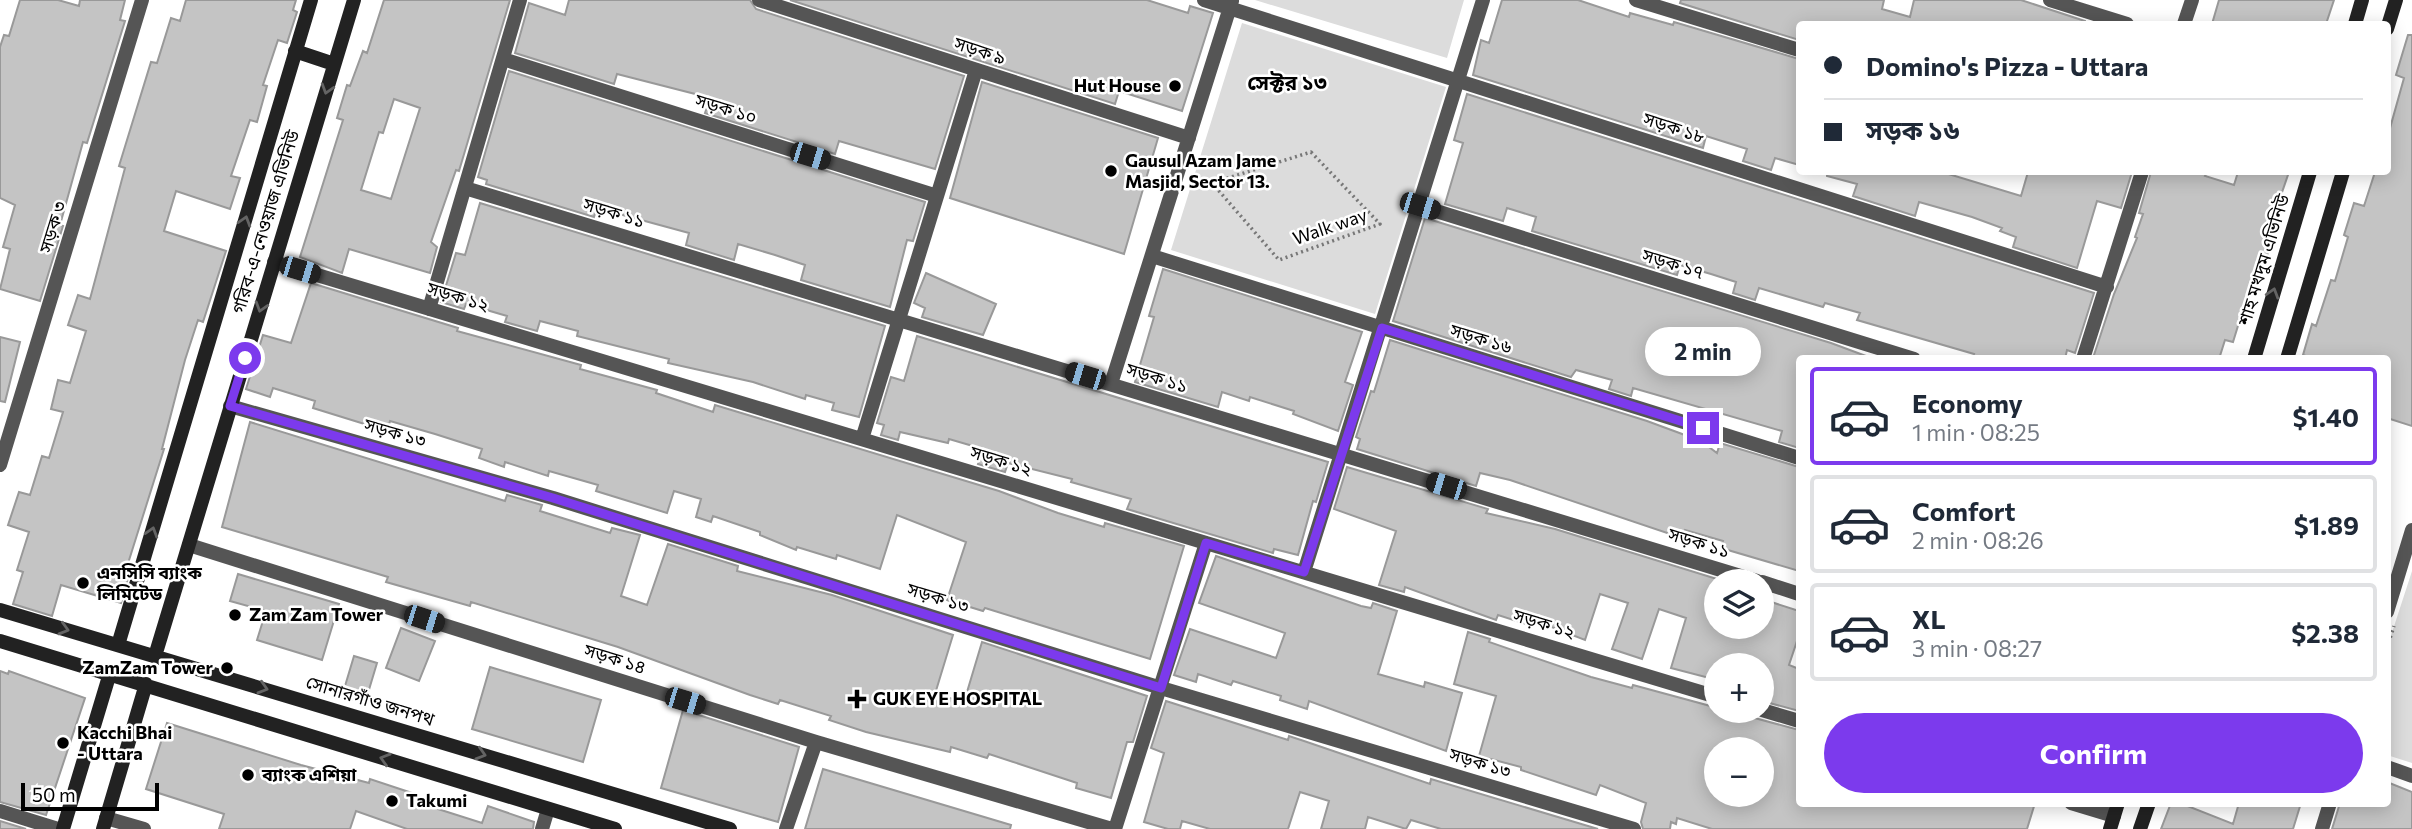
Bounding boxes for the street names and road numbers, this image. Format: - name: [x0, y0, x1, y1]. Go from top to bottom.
- street label: সড়ক ৯: [951, 31, 1009, 69]
- street label: সড়ক ১০: [692, 88, 760, 128]
- street label: সড়ক ১৮: [1640, 106, 1708, 147]
- street label: গরিব-এ-নেওয়াজ এভিনিউ: [227, 127, 304, 316]
- street label: শাহ মখদুম এভিনিউ: [2232, 191, 2294, 329]
- street label: সড়ক ১১: [580, 192, 648, 232]
- street label: সড়ক ৩: [34, 198, 70, 256]
- street label: Walk way: [1290, 203, 1370, 249]
- street label: সড়ক ১৭: [1639, 243, 1707, 283]
- street label: সড়ক ১২: [424, 276, 492, 316]
- street label: সড়ক ১৬: [1447, 318, 1515, 358]
- street label: সড়ক ১১: [1123, 357, 1191, 397]
- street label: সড়ক ১৩: [361, 412, 429, 451]
- street label: সড়ক ১২: [967, 440, 1035, 480]
- street label: সড়ক ১১: [1665, 522, 1733, 562]
- street label: সড়ক ১৩: [904, 577, 972, 617]
- street label: সড়ক ১২: [1510, 603, 1578, 643]
- street label: সড়ক ১৪: [581, 638, 649, 678]
- street label: সোনারগাঁও জনপথ: [304, 670, 437, 730]
- street label: সড়ক ১৩: [1446, 742, 1514, 782]

